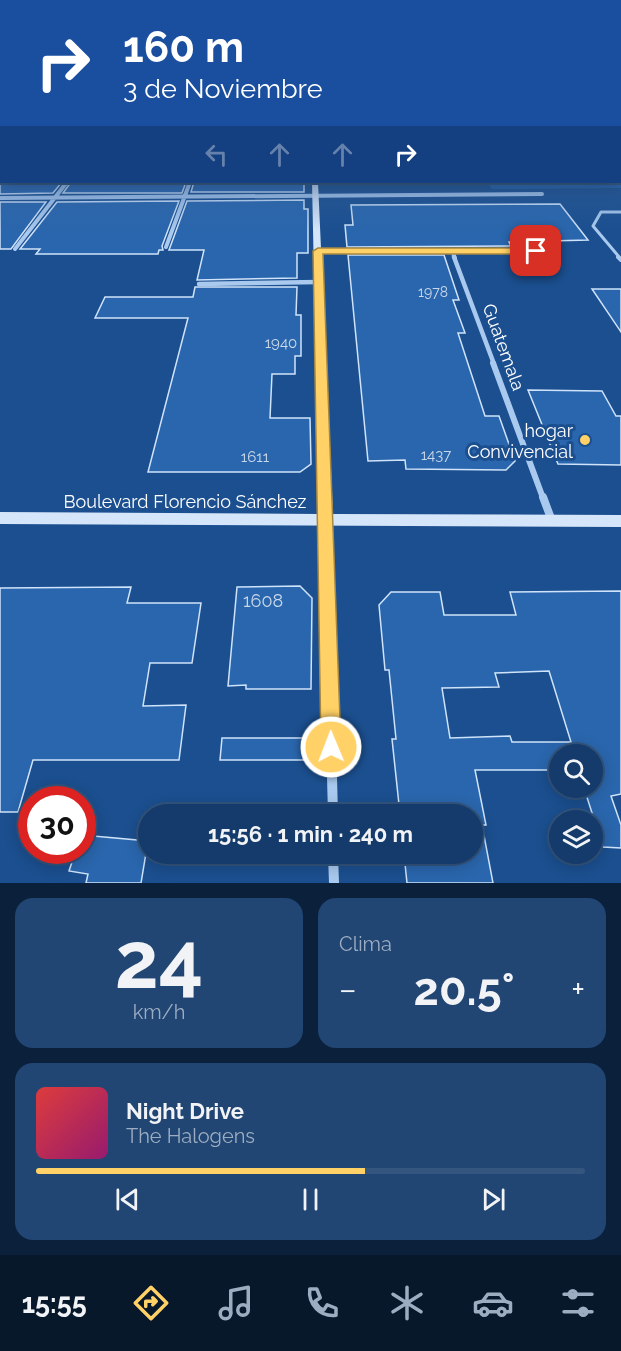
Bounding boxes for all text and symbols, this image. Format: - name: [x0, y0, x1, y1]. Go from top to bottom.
- text: 160 m: [123, 23, 244, 72]
- icon: right: [24, 24, 102, 102]
- text: 3 de Noviembre: [123, 73, 323, 104]
- icon: left: [200, 138, 233, 171]
- icon: ahead: [263, 138, 296, 171]
- icon: ahead: [326, 138, 359, 171]
- icon: right: [389, 138, 422, 171]
- pin: [510, 225, 561, 276]
- icon: arrive: [519, 234, 552, 267]
- house number: 1978: [418, 284, 448, 300]
- street label: Guatemala: [479, 301, 529, 393]
- house number: 1940: [265, 334, 297, 352]
- place label: hogar Convivencial: [467, 420, 574, 462]
- marker: hogar Convivencial: [578, 433, 592, 447]
- house number: 1437: [421, 446, 451, 464]
- house number: 1611: [241, 448, 270, 466]
- street label: Boulevard Florencio Sánchez: [64, 491, 307, 512]
- house number: 1608: [243, 590, 283, 611]
- position arrow: [299, 715, 363, 779]
- map controls: [549, 744, 603, 864]
- button: search: [549, 744, 603, 798]
- speed limit sign: 30: [18, 786, 96, 864]
- button: layers: [549, 810, 603, 864]
- text: 15:56 · 1 min · 240 m: [208, 821, 413, 847]
- text: 24: [115, 915, 203, 1006]
- text: Clima: [339, 932, 392, 956]
- text: 20.5°: [414, 963, 514, 1016]
- text: −: [339, 970, 357, 1009]
- text: +: [571, 970, 585, 1009]
- text: km/h: [133, 1000, 185, 1024]
- text: Night Drive: [126, 1098, 244, 1124]
- text: The Halogens: [126, 1124, 255, 1148]
- icon: previous: [111, 1183, 144, 1216]
- icon: pause: [294, 1183, 327, 1216]
- icon: next: [477, 1183, 510, 1216]
- icon: directions: [130, 1282, 172, 1324]
- icon: music: [215, 1282, 257, 1324]
- icon: phone: [301, 1282, 343, 1324]
- icon: climate: [386, 1282, 428, 1324]
- icon: car: [472, 1282, 514, 1324]
- icon: filters: [557, 1282, 599, 1324]
- text: 15:55: [22, 1288, 87, 1319]

